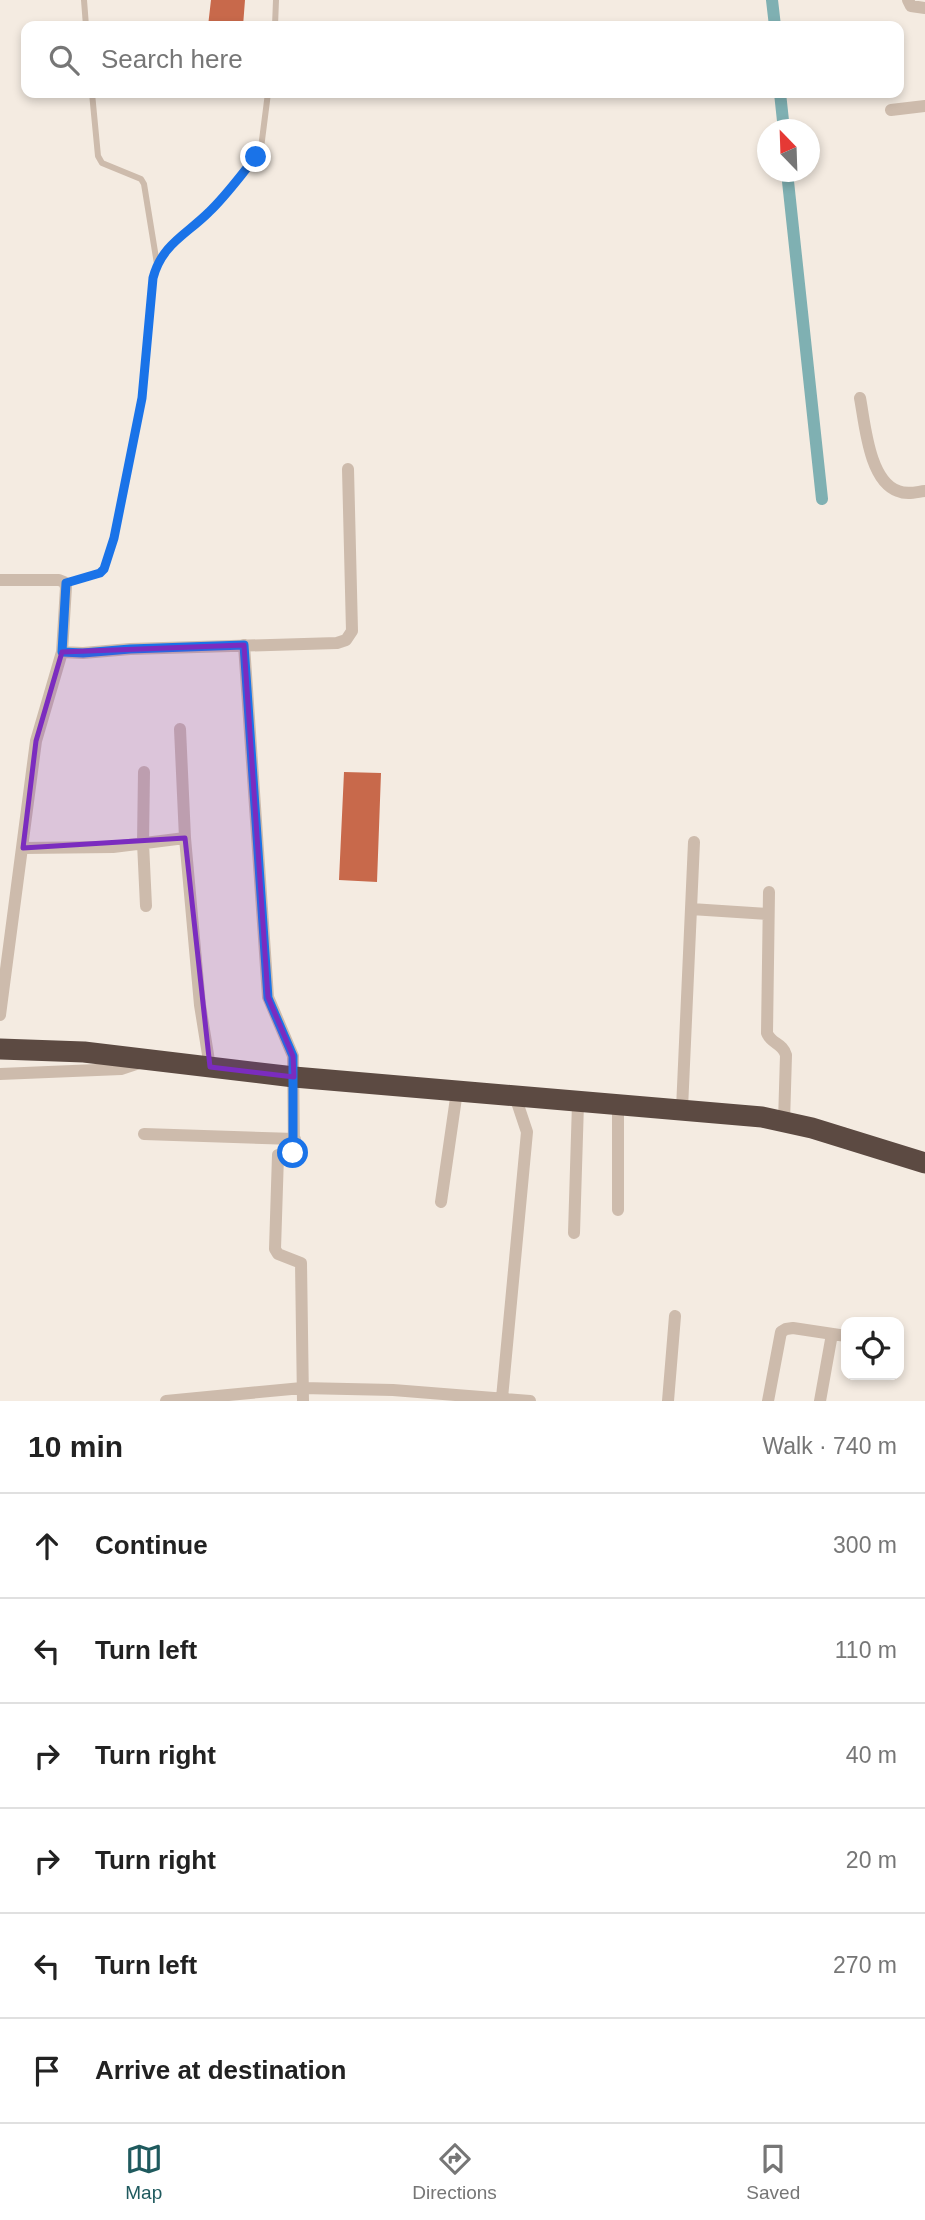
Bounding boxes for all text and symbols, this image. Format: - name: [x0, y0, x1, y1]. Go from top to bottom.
- search box: [21, 21, 904, 98]
- icon: search: [45, 41, 83, 79]
- text: Search here: [101, 44, 243, 74]
- north arrow: [757, 119, 820, 182]
- route end: [240, 141, 271, 172]
- route start: [277, 1137, 308, 1168]
- map controls: [841, 1317, 904, 1380]
- button: locate: [841, 1317, 904, 1380]
- text: 10 min: [28, 1430, 123, 1463]
- text: Walk · 740 m: [762, 1433, 897, 1459]
- icon: ahead: [28, 1527, 66, 1565]
- text: Continue: [95, 1530, 208, 1560]
- text: 300 m: [833, 1532, 897, 1558]
- icon: left: [28, 1632, 66, 1670]
- text: Turn left: [95, 1635, 197, 1665]
- text: 110 m: [835, 1637, 897, 1663]
- icon: right: [28, 1737, 66, 1775]
- text: Turn right: [95, 1740, 216, 1770]
- text: 40 m: [846, 1742, 897, 1768]
- icon: right: [28, 1842, 66, 1880]
- text: Turn right: [95, 1845, 216, 1875]
- text: 20 m: [846, 1847, 897, 1873]
- icon: left: [28, 1947, 66, 1985]
- text: Turn left: [95, 1950, 197, 1980]
- text: 270 m: [833, 1952, 897, 1978]
- icon: arrive: [28, 2052, 66, 2090]
- text: Arrive at destination: [95, 2055, 346, 2085]
- tab: Map: [125, 2140, 163, 2204]
- tab: Directions: [412, 2140, 497, 2204]
- tab: Saved: [746, 2140, 800, 2204]

